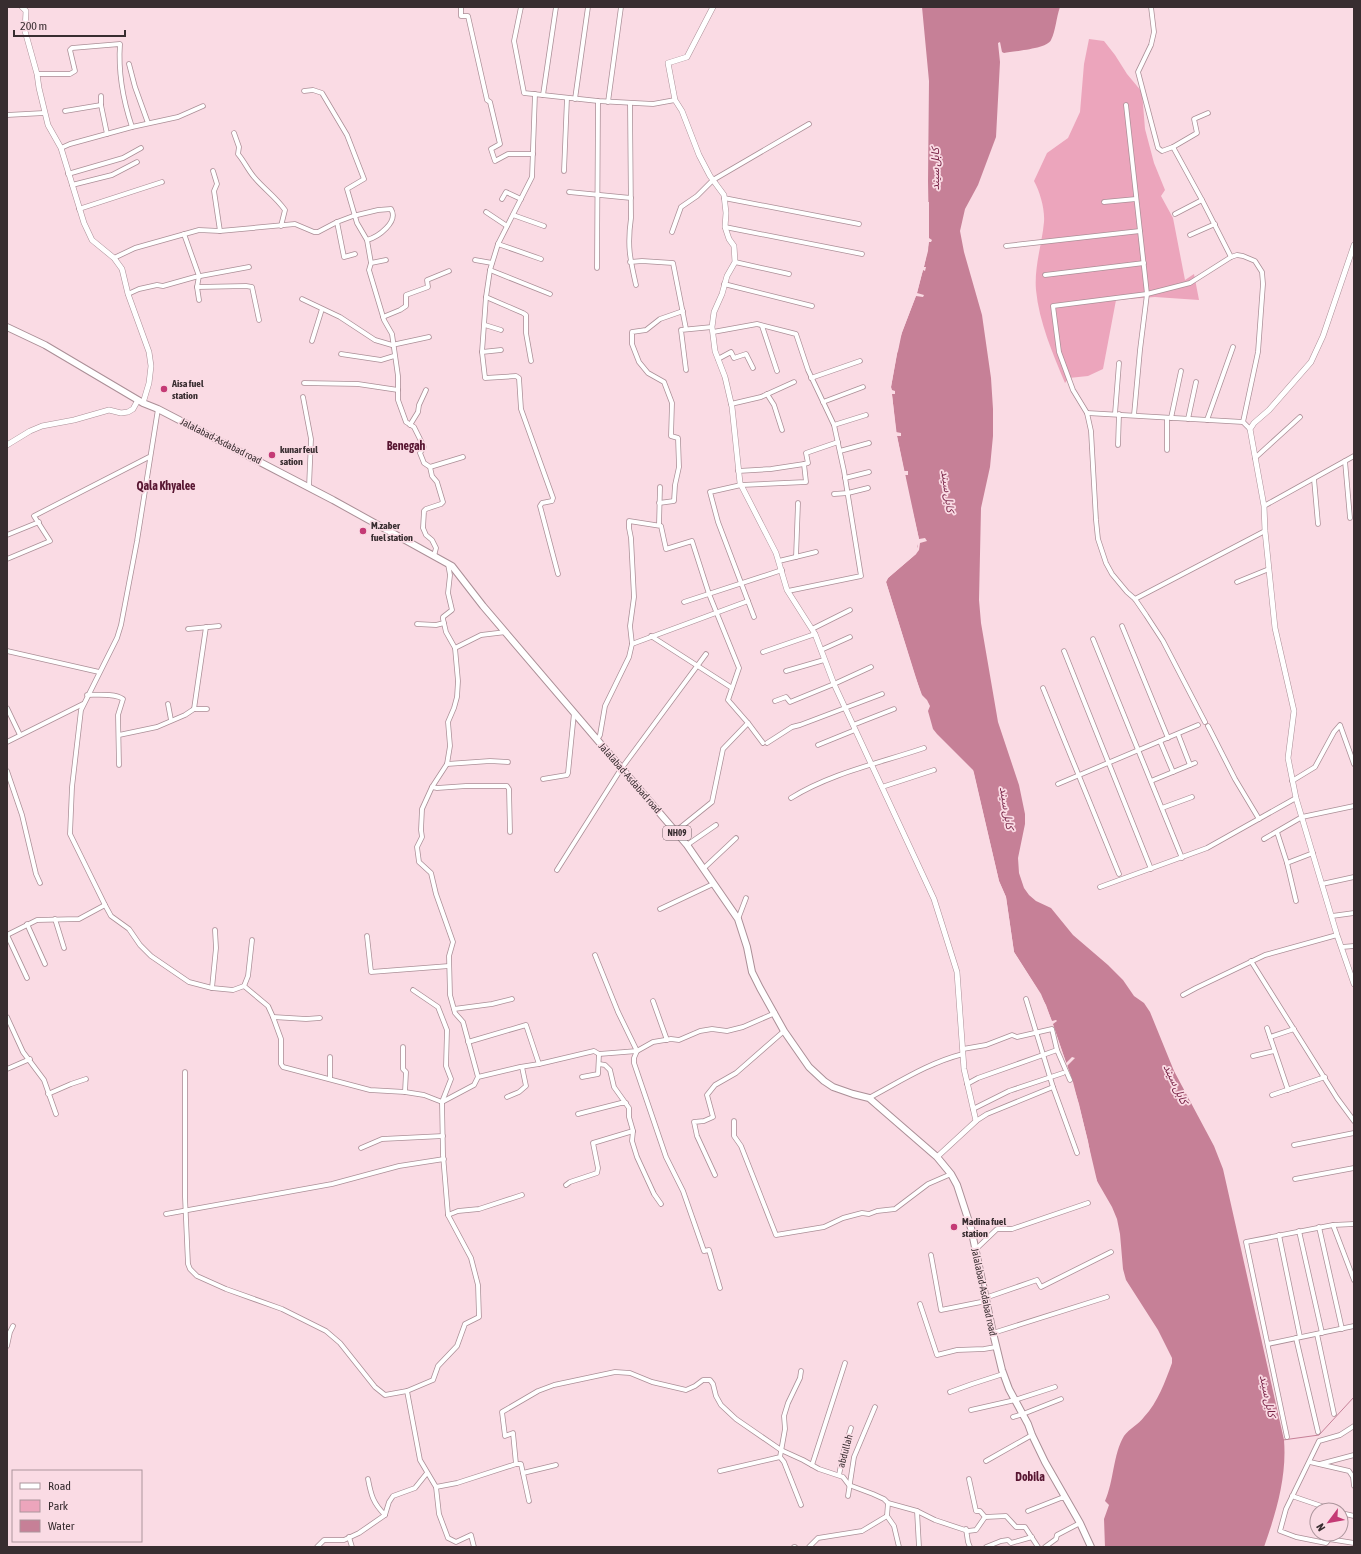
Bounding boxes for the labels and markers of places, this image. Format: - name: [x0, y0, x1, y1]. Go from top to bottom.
- place label: Aisa fuel station: [171, 378, 204, 401]
- marker: Aisa fuel station: [159, 384, 169, 394]
- place label: kunar feul sation: [280, 444, 318, 467]
- marker: kunar feul sation: [267, 450, 277, 460]
- place label: M.zaber fuel station: [370, 520, 413, 543]
- marker: M.zaber fuel station: [358, 526, 368, 536]
- place label: Madina fuel station: [962, 1216, 1006, 1239]
- marker: Madina fuel station: [949, 1222, 959, 1232]

